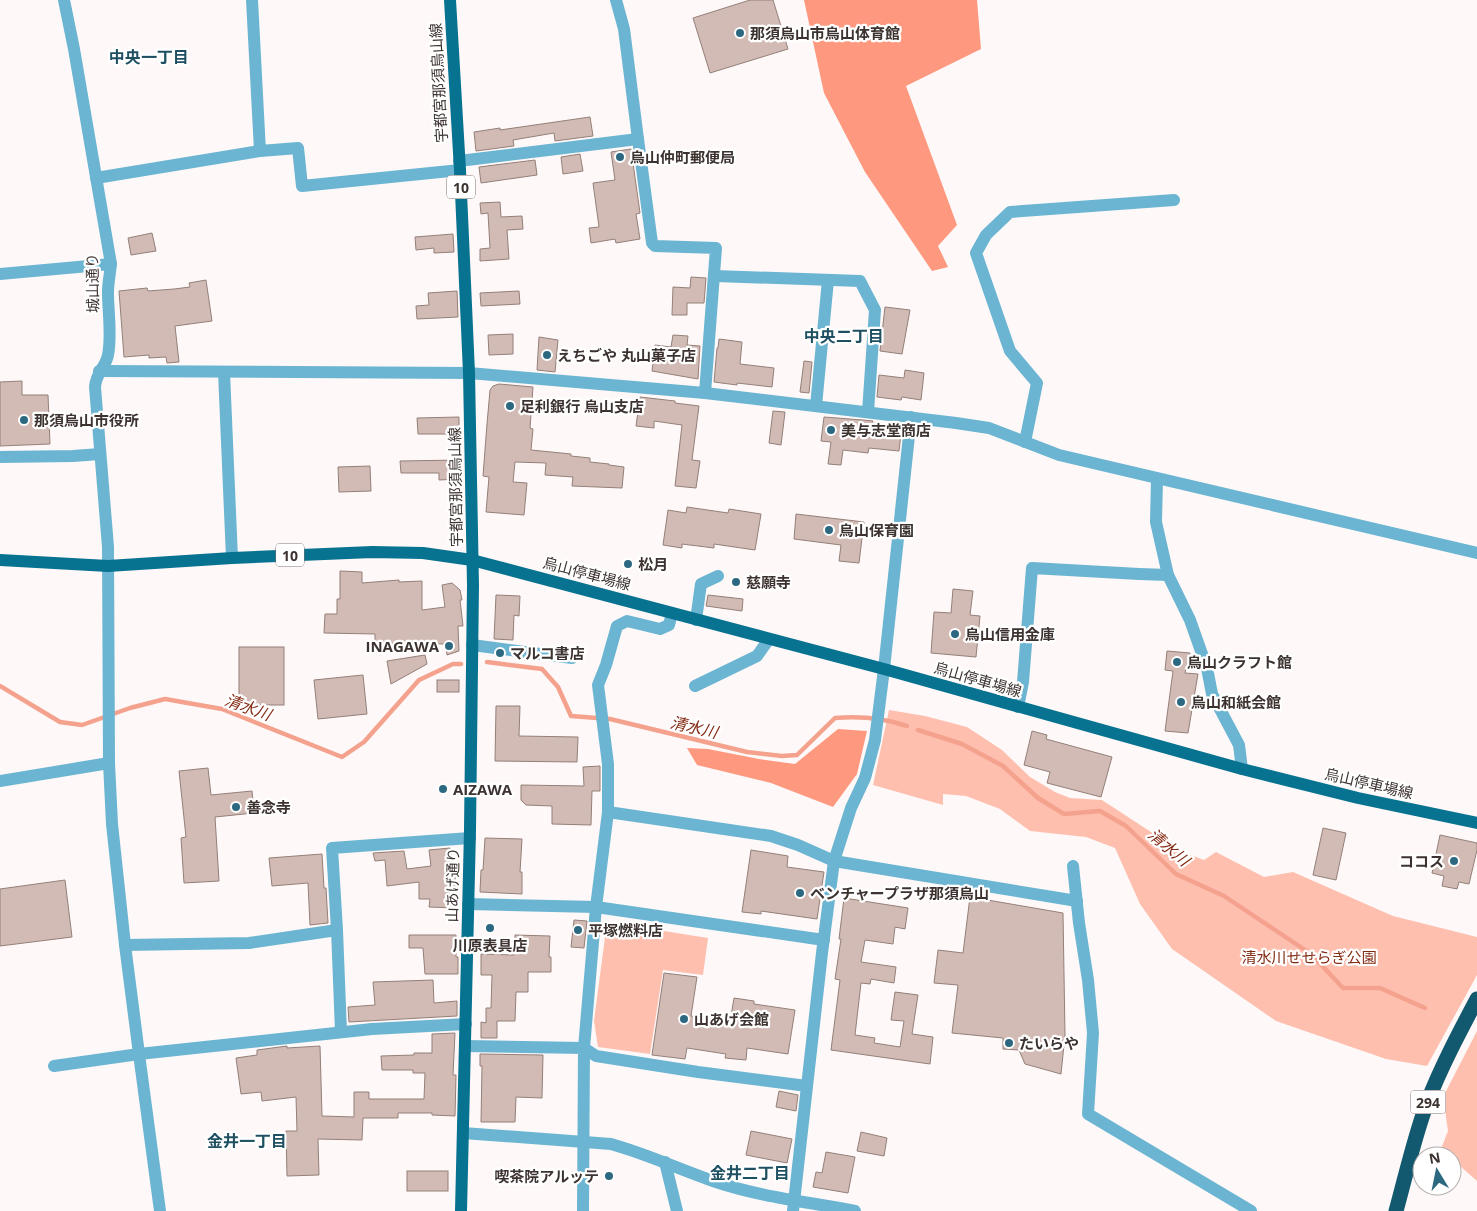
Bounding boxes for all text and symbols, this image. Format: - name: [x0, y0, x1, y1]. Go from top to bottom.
- street label: 宇都宮那須烏山線: [425, 23, 451, 143]
- place label: 那須烏山市烏山体育館: [750, 23, 900, 43]
- marker: 那須烏山市烏山体育館: [734, 27, 746, 39]
- district label: 中央一丁目: [109, 46, 189, 68]
- place label: 烏山仲町郵便局: [630, 147, 735, 167]
- marker: 烏山仲町郵便局: [614, 151, 626, 163]
- road number: 10: [447, 176, 475, 198]
- street label: 城山通り: [81, 253, 103, 313]
- district label: 中央二丁目: [804, 325, 884, 347]
- place label: えちごや 丸山菓子店: [557, 345, 696, 365]
- marker: えちごや 丸山菓子店: [541, 349, 553, 361]
- place label: 足利銀行 烏山支店: [520, 396, 644, 416]
- marker: 足利銀行 烏山支店: [504, 400, 516, 412]
- place label: 那須烏山市役所: [34, 410, 139, 430]
- marker: 那須烏山市役所: [18, 414, 30, 426]
- place label: 美与志堂商店: [841, 420, 931, 440]
- marker: 美与志堂商店: [825, 424, 837, 436]
- street label: 宇都宮那須烏山線: [444, 427, 466, 547]
- place label: 烏山保育園: [839, 520, 914, 540]
- marker: 烏山保育園: [823, 524, 835, 536]
- road number: 10: [276, 544, 304, 566]
- street label: 烏山停車場線: [541, 552, 633, 594]
- place label: 松月: [638, 554, 668, 574]
- marker: 松月: [622, 558, 634, 570]
- place label: 慈願寺: [746, 572, 791, 592]
- marker: 慈願寺: [730, 576, 742, 588]
- place label: 烏山信用金庫: [965, 624, 1055, 644]
- marker: 烏山信用金庫: [949, 628, 961, 640]
- place label: INAGAWA: [365, 636, 440, 656]
- marker: INAGAWA: [443, 640, 455, 652]
- place label: マルコ書店: [510, 643, 585, 663]
- marker: マルコ書店: [494, 647, 506, 659]
- place label: 烏山クラフト館: [1187, 652, 1292, 672]
- marker: 烏山クラフト館: [1171, 656, 1183, 668]
- street label: 烏山停車場線: [932, 657, 1024, 701]
- water label: 清水川: [222, 688, 276, 726]
- place label: 烏山和紙会館: [1191, 692, 1281, 712]
- marker: 烏山和紙会館: [1175, 696, 1187, 708]
- water label: 清水川: [668, 711, 722, 744]
- street label: 烏山停車場線: [1323, 763, 1415, 803]
- place label: AIZAWA: [453, 779, 513, 799]
- marker: AIZAWA: [437, 783, 449, 795]
- place label: 善念寺: [246, 797, 291, 817]
- marker: 善念寺: [230, 801, 242, 813]
- water label: 清水川: [1144, 823, 1196, 872]
- street label: 山あげ通り: [441, 847, 463, 923]
- place label: ココス: [1399, 851, 1444, 871]
- marker: ココス: [1448, 855, 1460, 867]
- place label: ベンチャープラザ那須烏山: [810, 883, 989, 903]
- marker: ベンチャープラザ那須烏山: [794, 887, 806, 899]
- place label: 平塚燃料店: [588, 920, 663, 940]
- marker: 川原表具店: [484, 922, 496, 934]
- marker: 平塚燃料店: [572, 924, 584, 936]
- place label: 川原表具店: [452, 935, 528, 955]
- park label: 清水川せせらぎ公園: [1241, 947, 1377, 967]
- place label: 山あげ会館: [694, 1009, 769, 1029]
- marker: 山あげ会館: [678, 1013, 690, 1025]
- place label: たいらや: [1019, 1033, 1079, 1053]
- marker: たいらや: [1003, 1037, 1015, 1049]
- road number: 294: [1410, 1090, 1446, 1114]
- district label: 金井一丁目: [207, 1130, 287, 1152]
- north arrow: [1412, 1146, 1462, 1196]
- text: N: [1427, 1147, 1442, 1168]
- district label: 金井二丁目: [710, 1162, 790, 1184]
- place label: 喫茶院アルッテ: [494, 1166, 599, 1186]
- marker: 喫茶院アルッテ: [603, 1170, 615, 1182]

